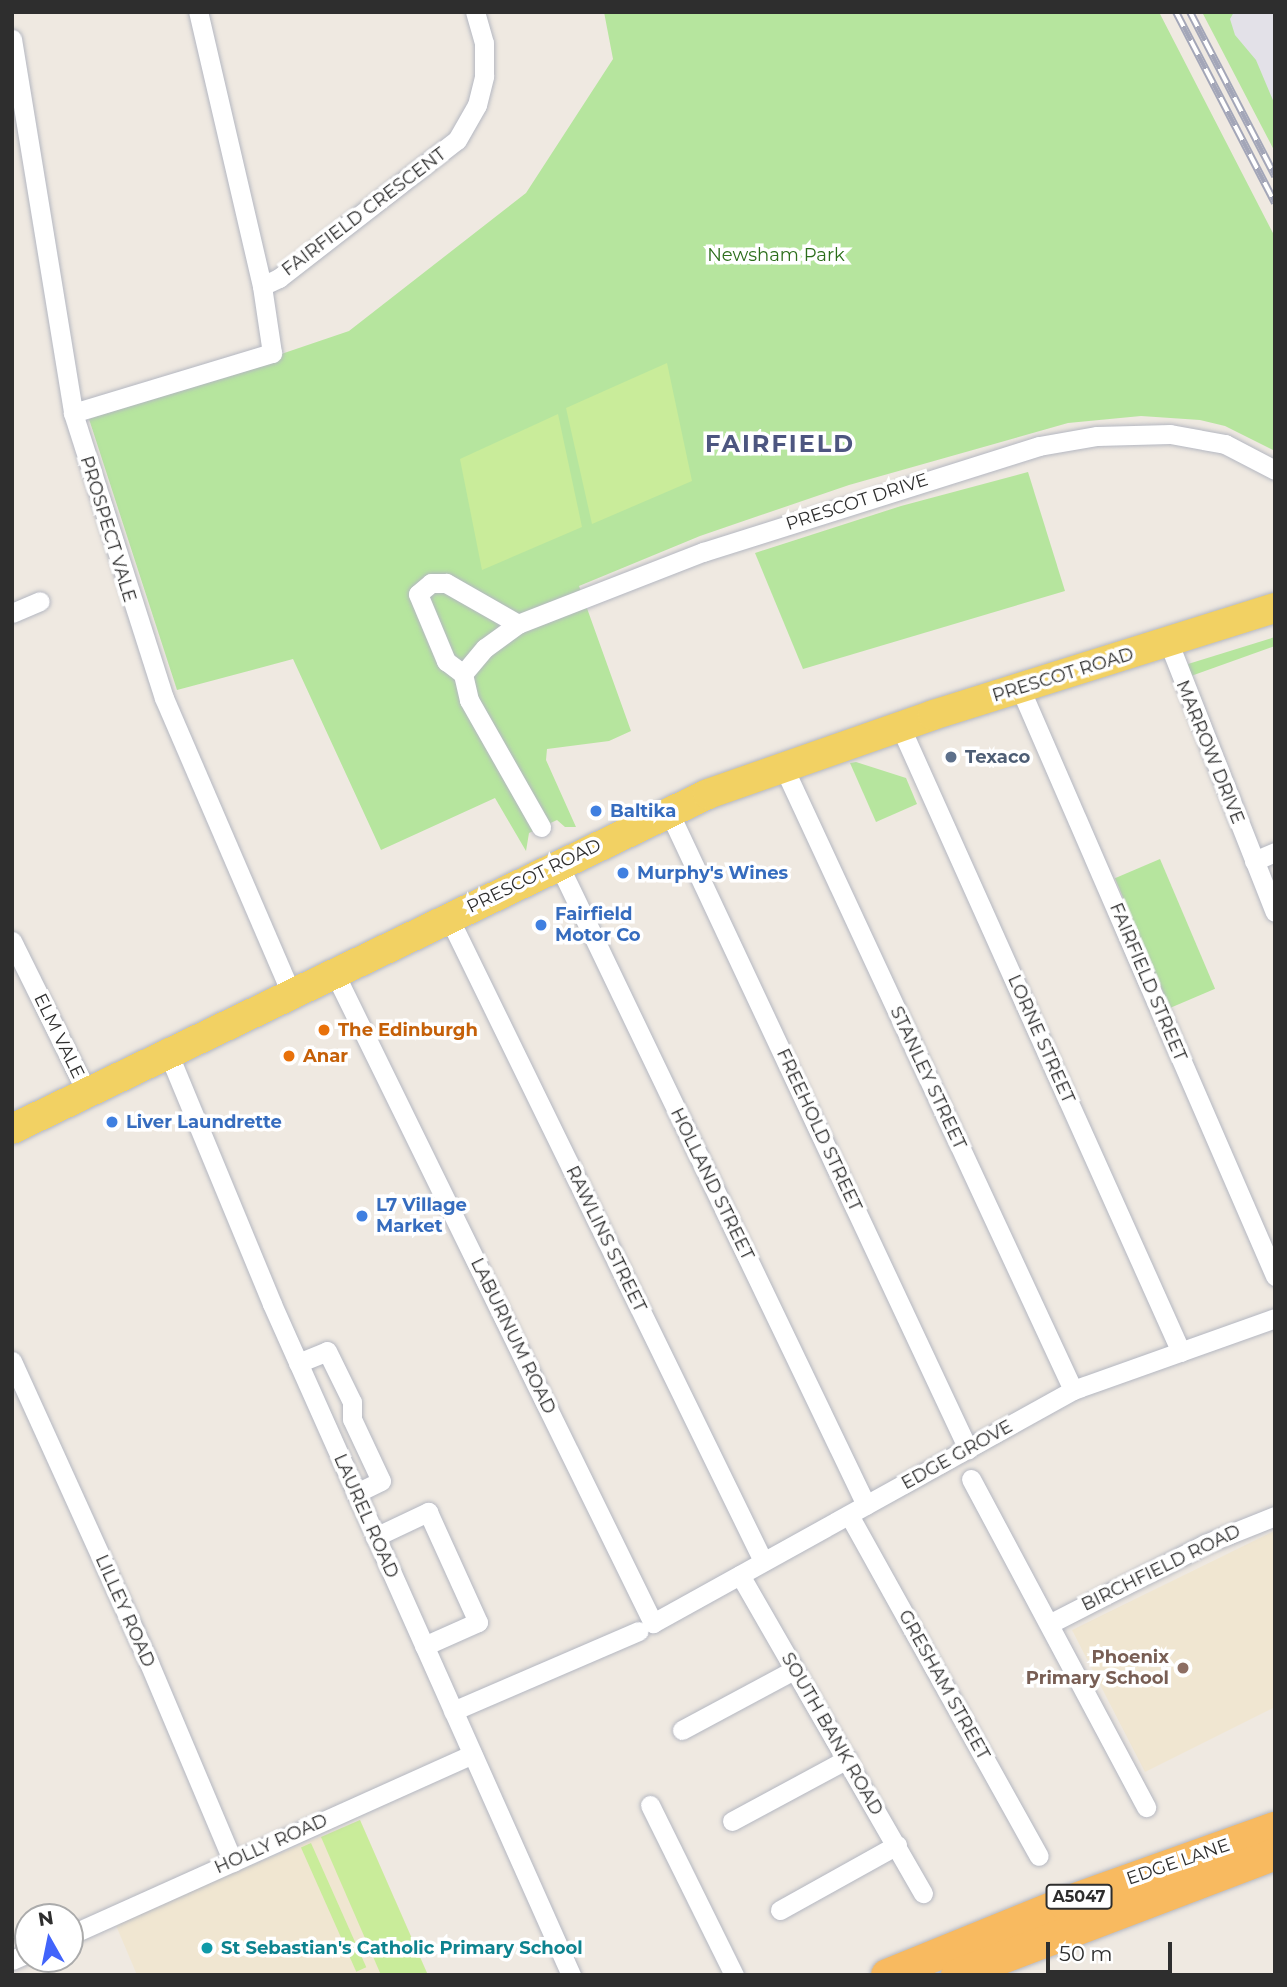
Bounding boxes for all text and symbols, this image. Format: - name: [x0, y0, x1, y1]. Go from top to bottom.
- street label: FAIRFIELD CRESCENT: [278, 143, 450, 281]
- park label: Newsham Park: [707, 244, 845, 266]
- district label: FAIRFIELD: [706, 430, 854, 458]
- street label: PROSPECT VALE: [75, 453, 141, 605]
- street label: PRESCOT DRIVE: [783, 469, 931, 535]
- street label: PRESCOT ROAD: [990, 643, 1136, 707]
- street label: MARROW DRIVE: [1171, 677, 1249, 827]
- place label: Texaco: [965, 746, 1030, 768]
- marker: Texaco: [943, 749, 959, 765]
- place label: Baltika: [610, 800, 676, 822]
- marker: Baltika: [588, 803, 604, 819]
- street label: PRESCOT ROAD: [463, 834, 605, 918]
- place label: Murphy's Wines: [637, 862, 788, 884]
- marker: Murphy's Wines: [615, 865, 631, 881]
- street label: FAIRFIELD STREET: [1105, 900, 1191, 1064]
- place label: Fairfield Motor Co: [555, 904, 641, 946]
- marker: Fairfield Motor Co: [533, 917, 549, 933]
- street label: LORNE STREET: [1003, 971, 1079, 1107]
- street label: ELM VALE: [29, 990, 89, 1082]
- street label: STANLEY STREET: [885, 1003, 971, 1153]
- place label: The Edinburgh: [338, 1019, 478, 1041]
- marker: The Edinburgh: [316, 1022, 332, 1038]
- place label: Anar: [303, 1045, 348, 1067]
- street label: FREEHOLD STREET: [772, 1045, 866, 1215]
- marker: Anar: [281, 1048, 297, 1064]
- street label: HOLLAND STREET: [666, 1104, 758, 1264]
- place label: Liver Laundrette: [126, 1111, 282, 1133]
- marker: Liver Laundrette: [104, 1114, 120, 1130]
- street label: RAWLINS STREET: [561, 1162, 651, 1316]
- place label: L7 Village Market: [376, 1195, 467, 1238]
- marker: L7 Village Market: [354, 1208, 370, 1224]
- street label: LABURNUM ROAD: [466, 1254, 560, 1418]
- street label: EDGE GROVE: [898, 1416, 1016, 1494]
- street label: LAUREL ROAD: [329, 1451, 403, 1581]
- street label: BIRCHFIELD ROAD: [1078, 1520, 1244, 1616]
- street label: LILLEY ROAD: [91, 1551, 159, 1671]
- street label: GRESHAM STREET: [894, 1606, 994, 1764]
- place label: Phoenix Primary School: [1026, 1647, 1169, 1690]
- street label: SOUTH BANK ROAD: [777, 1649, 887, 1819]
- marker: Phoenix Primary School: [1175, 1660, 1191, 1676]
- street label: HOLLY ROAD: [211, 1809, 331, 1879]
- street label: EDGE LANE: [1124, 1834, 1232, 1890]
- road number: A5047: [1044, 1884, 1114, 1910]
- north arrow: [14, 1903, 84, 1973]
- text: N: [37, 1906, 55, 1931]
- scale bar: [1049, 1927, 1175, 1971]
- place label: St Sebastian's Catholic Primary School: [221, 1937, 583, 1959]
- marker: St Sebastian's Catholic Primary School: [199, 1940, 215, 1956]
- text: 50 m: [1059, 1941, 1113, 1966]

